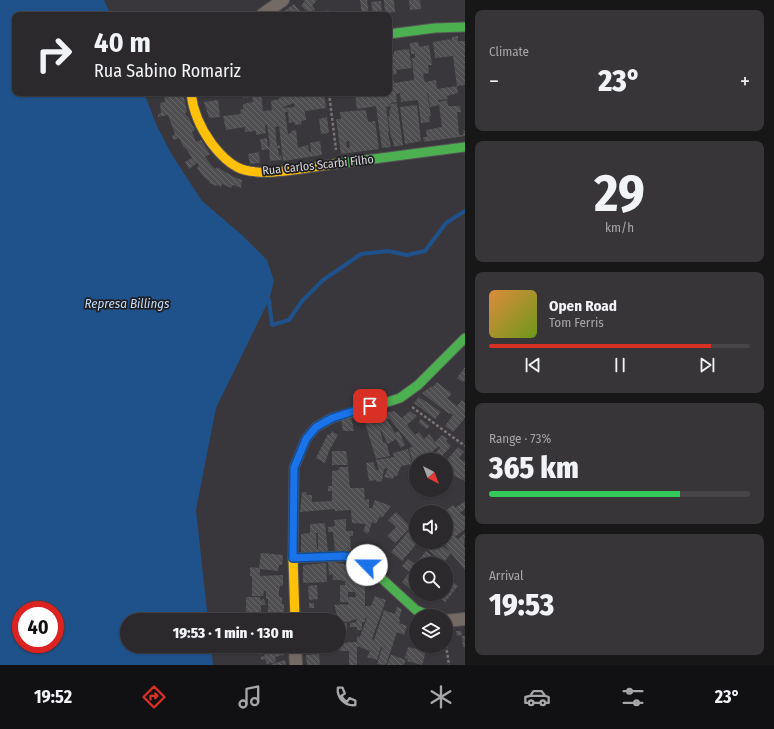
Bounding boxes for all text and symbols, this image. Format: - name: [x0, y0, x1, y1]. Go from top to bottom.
- text: 40 m: [94, 26, 151, 59]
- icon: right: [28, 28, 80, 80]
- text: Climate: [489, 44, 529, 59]
- text: Rua Sabino Romariz: [94, 60, 241, 82]
- text: 23°: [598, 63, 641, 99]
- text: −: [489, 68, 499, 95]
- text: +: [740, 68, 750, 95]
- street label: Rua Carlos Scarbi Filho: [262, 152, 374, 178]
- text: 29: [594, 162, 645, 225]
- text: km/h: [605, 220, 634, 235]
- water label: Represa Billings: [85, 296, 170, 311]
- text: Open Road: [549, 297, 617, 315]
- text: Tom Ferris: [549, 315, 604, 330]
- icon: previous: [522, 354, 544, 376]
- icon: pause: [609, 354, 631, 376]
- icon: next: [696, 354, 718, 376]
- pin: [353, 389, 387, 423]
- icon: arrive: [359, 395, 381, 417]
- text: Range · 73%: [489, 431, 551, 446]
- text: 365 km: [489, 450, 579, 486]
- north arrow: [409, 453, 453, 497]
- map controls: [409, 453, 453, 653]
- button: sound: [409, 505, 453, 549]
- position arrow: [346, 544, 388, 586]
- button: search: [409, 557, 453, 601]
- text: Arrival: [489, 568, 523, 583]
- text: 19:53: [489, 587, 554, 623]
- speed limit sign: 40: [12, 601, 64, 653]
- button: layers: [409, 609, 453, 653]
- text: 19:53 · 1 min · 130 m: [173, 624, 293, 642]
- icon: directions: [140, 683, 168, 711]
- icon: music: [236, 683, 264, 711]
- icon: phone: [332, 683, 360, 711]
- icon: climate: [427, 683, 455, 711]
- icon: car: [523, 683, 551, 711]
- icon: filters: [619, 683, 647, 711]
- text: 19:52: [34, 686, 72, 708]
- text: 23°: [715, 686, 740, 708]

